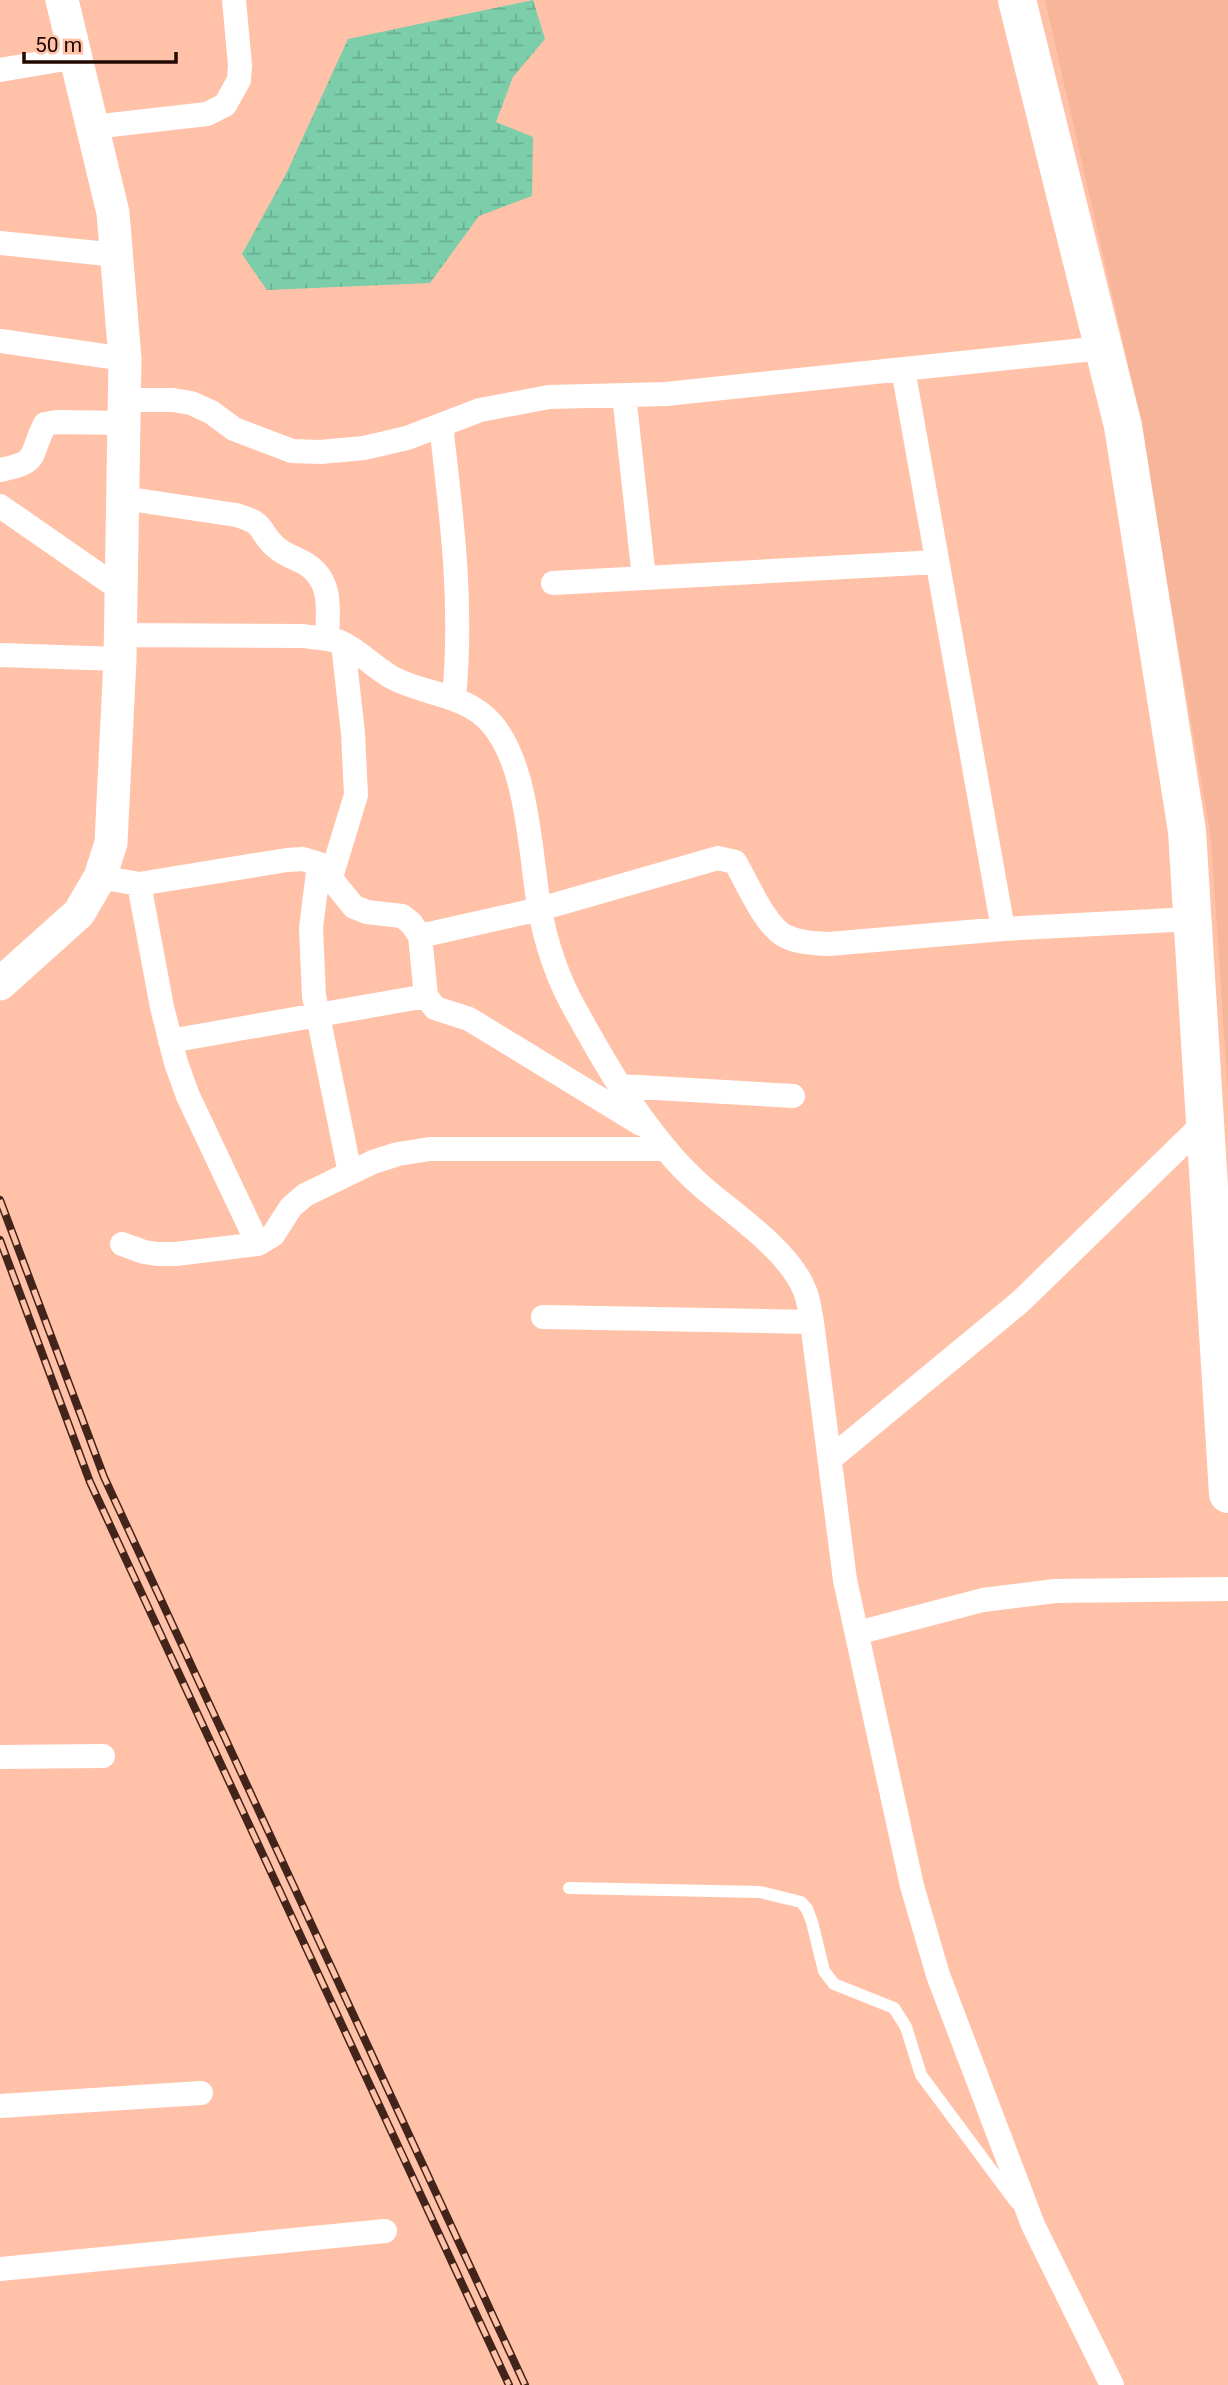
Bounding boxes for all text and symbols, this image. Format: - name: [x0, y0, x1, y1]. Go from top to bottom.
- scale bar: [24, 21, 177, 65]
- text: 50 m: [35, 33, 82, 57]

